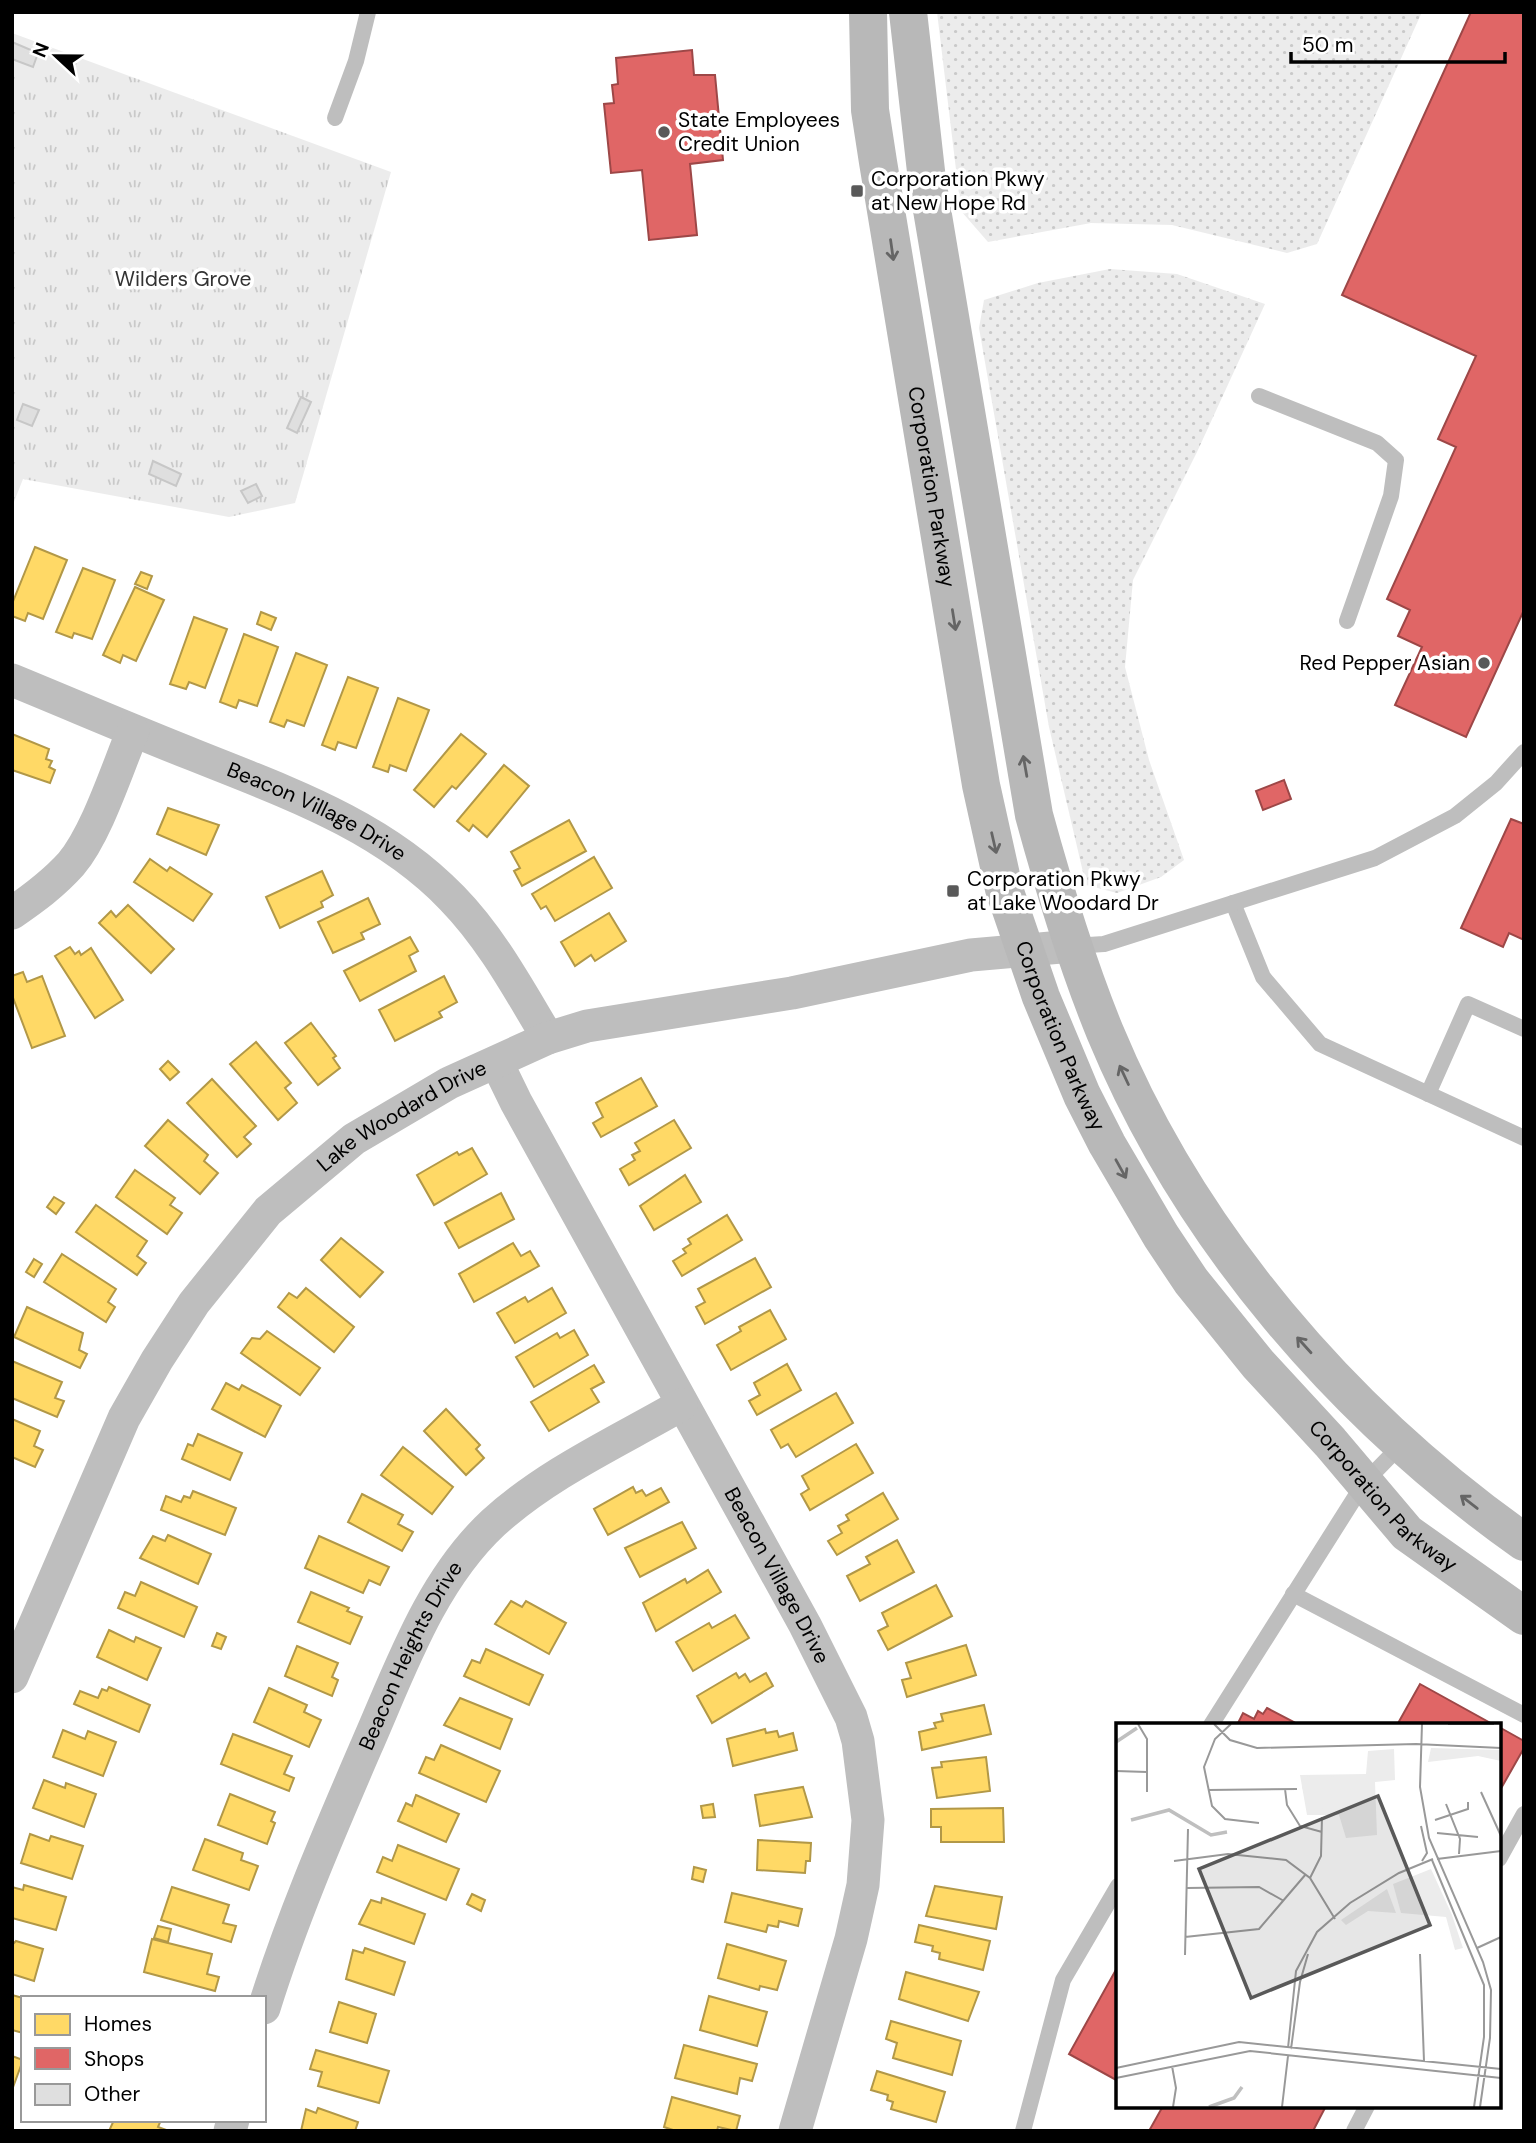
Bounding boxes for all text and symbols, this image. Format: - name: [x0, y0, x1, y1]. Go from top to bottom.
- north arrow: [21, 21, 91, 91]
- scale bar: [1291, 21, 1504, 65]
- text: 50 m: [1302, 31, 1353, 59]
- text: N: [27, 39, 55, 61]
- place label: State Employees Credit Union: [678, 106, 840, 158]
- marker: State Employees Credit Union: [656, 124, 672, 140]
- place label: Corporation Pkwy at New Hope Rd: [871, 165, 1045, 217]
- marker: Corporation Pkwy at New Hope Rd: [849, 183, 865, 199]
- one-way arrow: [886, 238, 899, 261]
- park label: Wilders Grove: [115, 265, 251, 293]
- street label: Corporation Parkway: [901, 384, 962, 590]
- one-way arrow: [948, 608, 961, 631]
- place label: Red Pepper Asian: [1299, 649, 1470, 677]
- marker: Red Pepper Asian: [1476, 655, 1492, 671]
- one-way arrow: [1018, 755, 1031, 778]
- street label: Beacon Village Drive: [223, 756, 412, 868]
- one-way arrow: [988, 831, 1001, 854]
- place label: Corporation Pkwy at Lake Woodard Dr: [967, 865, 1159, 917]
- marker: Corporation Pkwy at Lake Woodard Dr: [945, 883, 961, 899]
- street label: Corporation Parkway: [1009, 937, 1112, 1136]
- street label: Lake Woodard Drive: [311, 1054, 491, 1178]
- one-way arrow: [1117, 1065, 1131, 1086]
- one-way arrow: [1114, 1158, 1128, 1178]
- one-way arrow: [1296, 1337, 1312, 1355]
- street label: Corporation Parkway: [1303, 1414, 1463, 1579]
- street label: Beacon Village Drive: [718, 1482, 836, 1668]
- one-way arrow: [1460, 1494, 1478, 1509]
- street label: Beacon Heights Drive: [352, 1555, 469, 1755]
- inset map: [1116, 1723, 1501, 2108]
- legend: [21, 1996, 266, 2122]
- text: Homes: [84, 2010, 152, 2038]
- text: Shops: [84, 2045, 144, 2073]
- text: Other: [84, 2080, 140, 2108]

